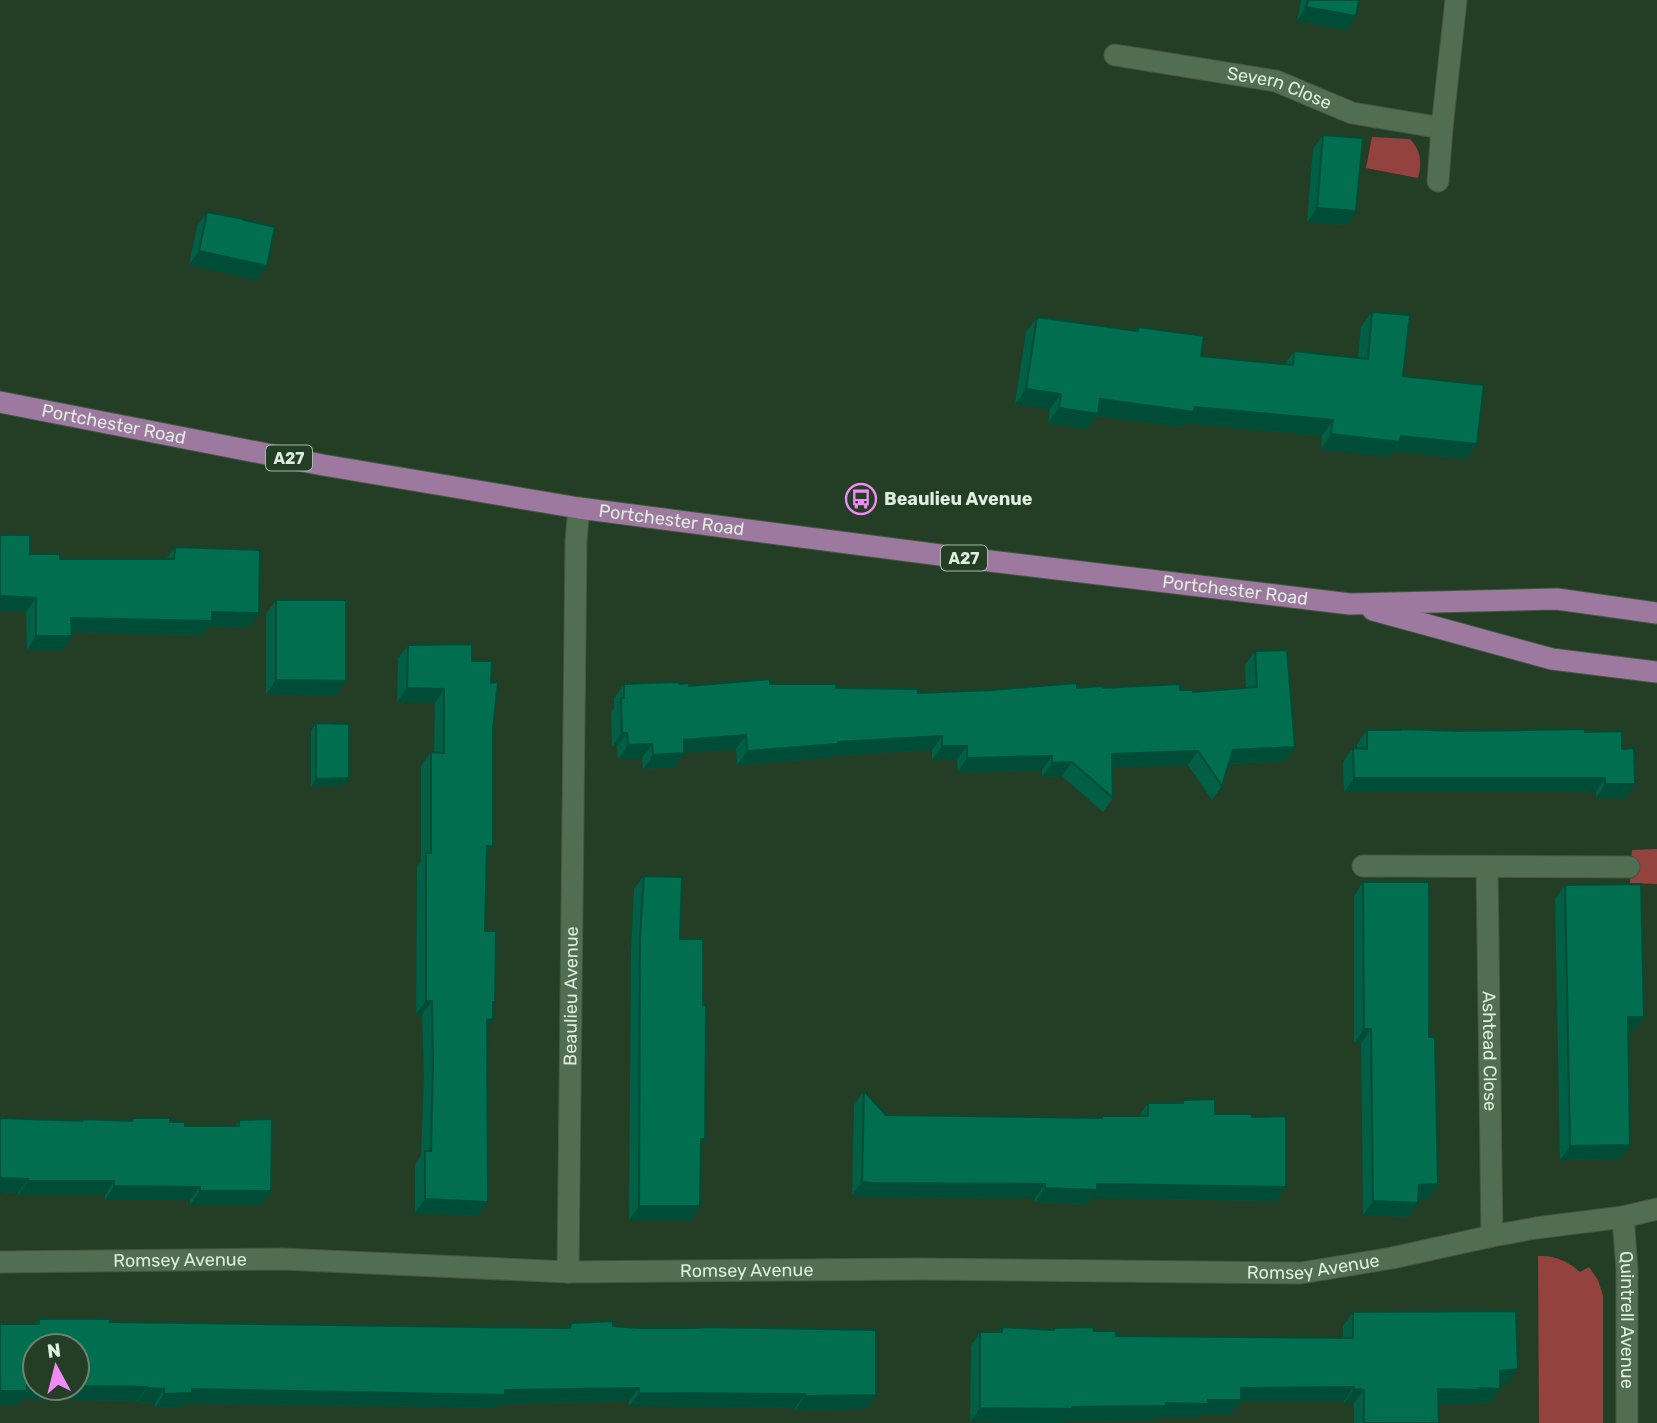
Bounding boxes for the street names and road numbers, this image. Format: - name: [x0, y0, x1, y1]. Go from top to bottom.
- street label: Severn Close: [1225, 62, 1335, 114]
- street label: Portchester Road: [40, 399, 188, 449]
- road number: A27: [266, 446, 312, 471]
- street label: Portchester Road: [597, 500, 746, 540]
- road number: A27: [941, 545, 987, 570]
- street label: Portchester Road: [1161, 571, 1309, 610]
- street label: Beaulieu Avenue: [559, 926, 583, 1066]
- street label: Ashtead Close: [1478, 991, 1501, 1111]
- street label: Romsey Avenue: [113, 1248, 247, 1272]
- street label: Romsey Avenue: [1247, 1249, 1381, 1284]
- street label: Quintrell Avenue: [1615, 1250, 1638, 1389]
- street label: Romsey Avenue: [680, 1259, 814, 1282]

